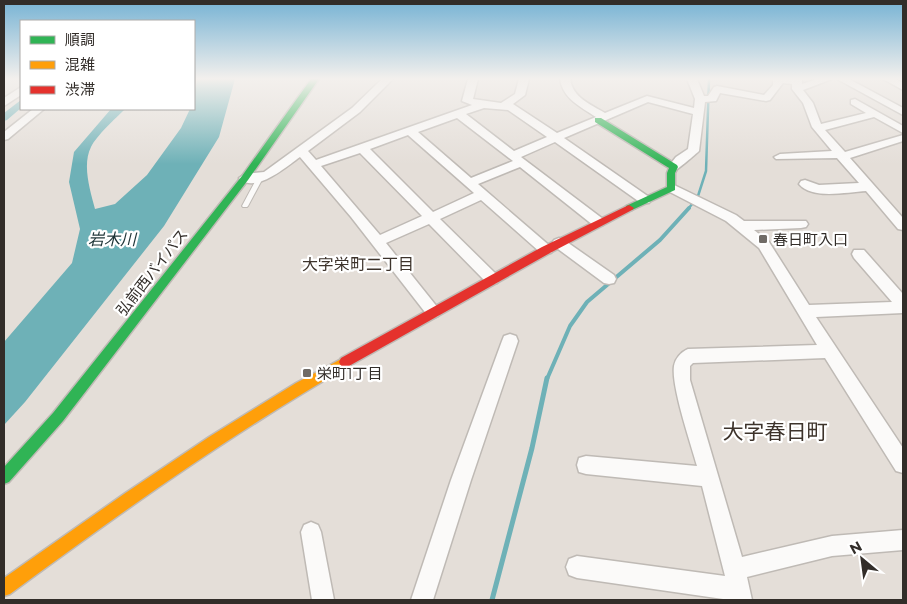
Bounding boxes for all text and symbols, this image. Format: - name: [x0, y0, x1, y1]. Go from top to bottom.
- legend: [20, 20, 195, 110]
- text: 順調: [65, 30, 95, 49]
- text: 混雑: [65, 55, 95, 74]
- text: 渋滞: [65, 80, 95, 99]
- street label: 弘前西バイパス: [112, 225, 192, 319]
- water label: 岩木川: [88, 230, 138, 249]
- place label: 春日町入口: [773, 230, 848, 249]
- marker: 春日町入口: [757, 233, 769, 245]
- district label: 大字栄町二丁目: [302, 255, 414, 274]
- place label: 栄町1丁目: [317, 364, 382, 383]
- marker: 栄町1丁目: [301, 367, 313, 379]
- district label: 大字春日町: [723, 419, 828, 444]
- north arrow: [837, 534, 887, 584]
- text: N: [846, 537, 865, 558]

